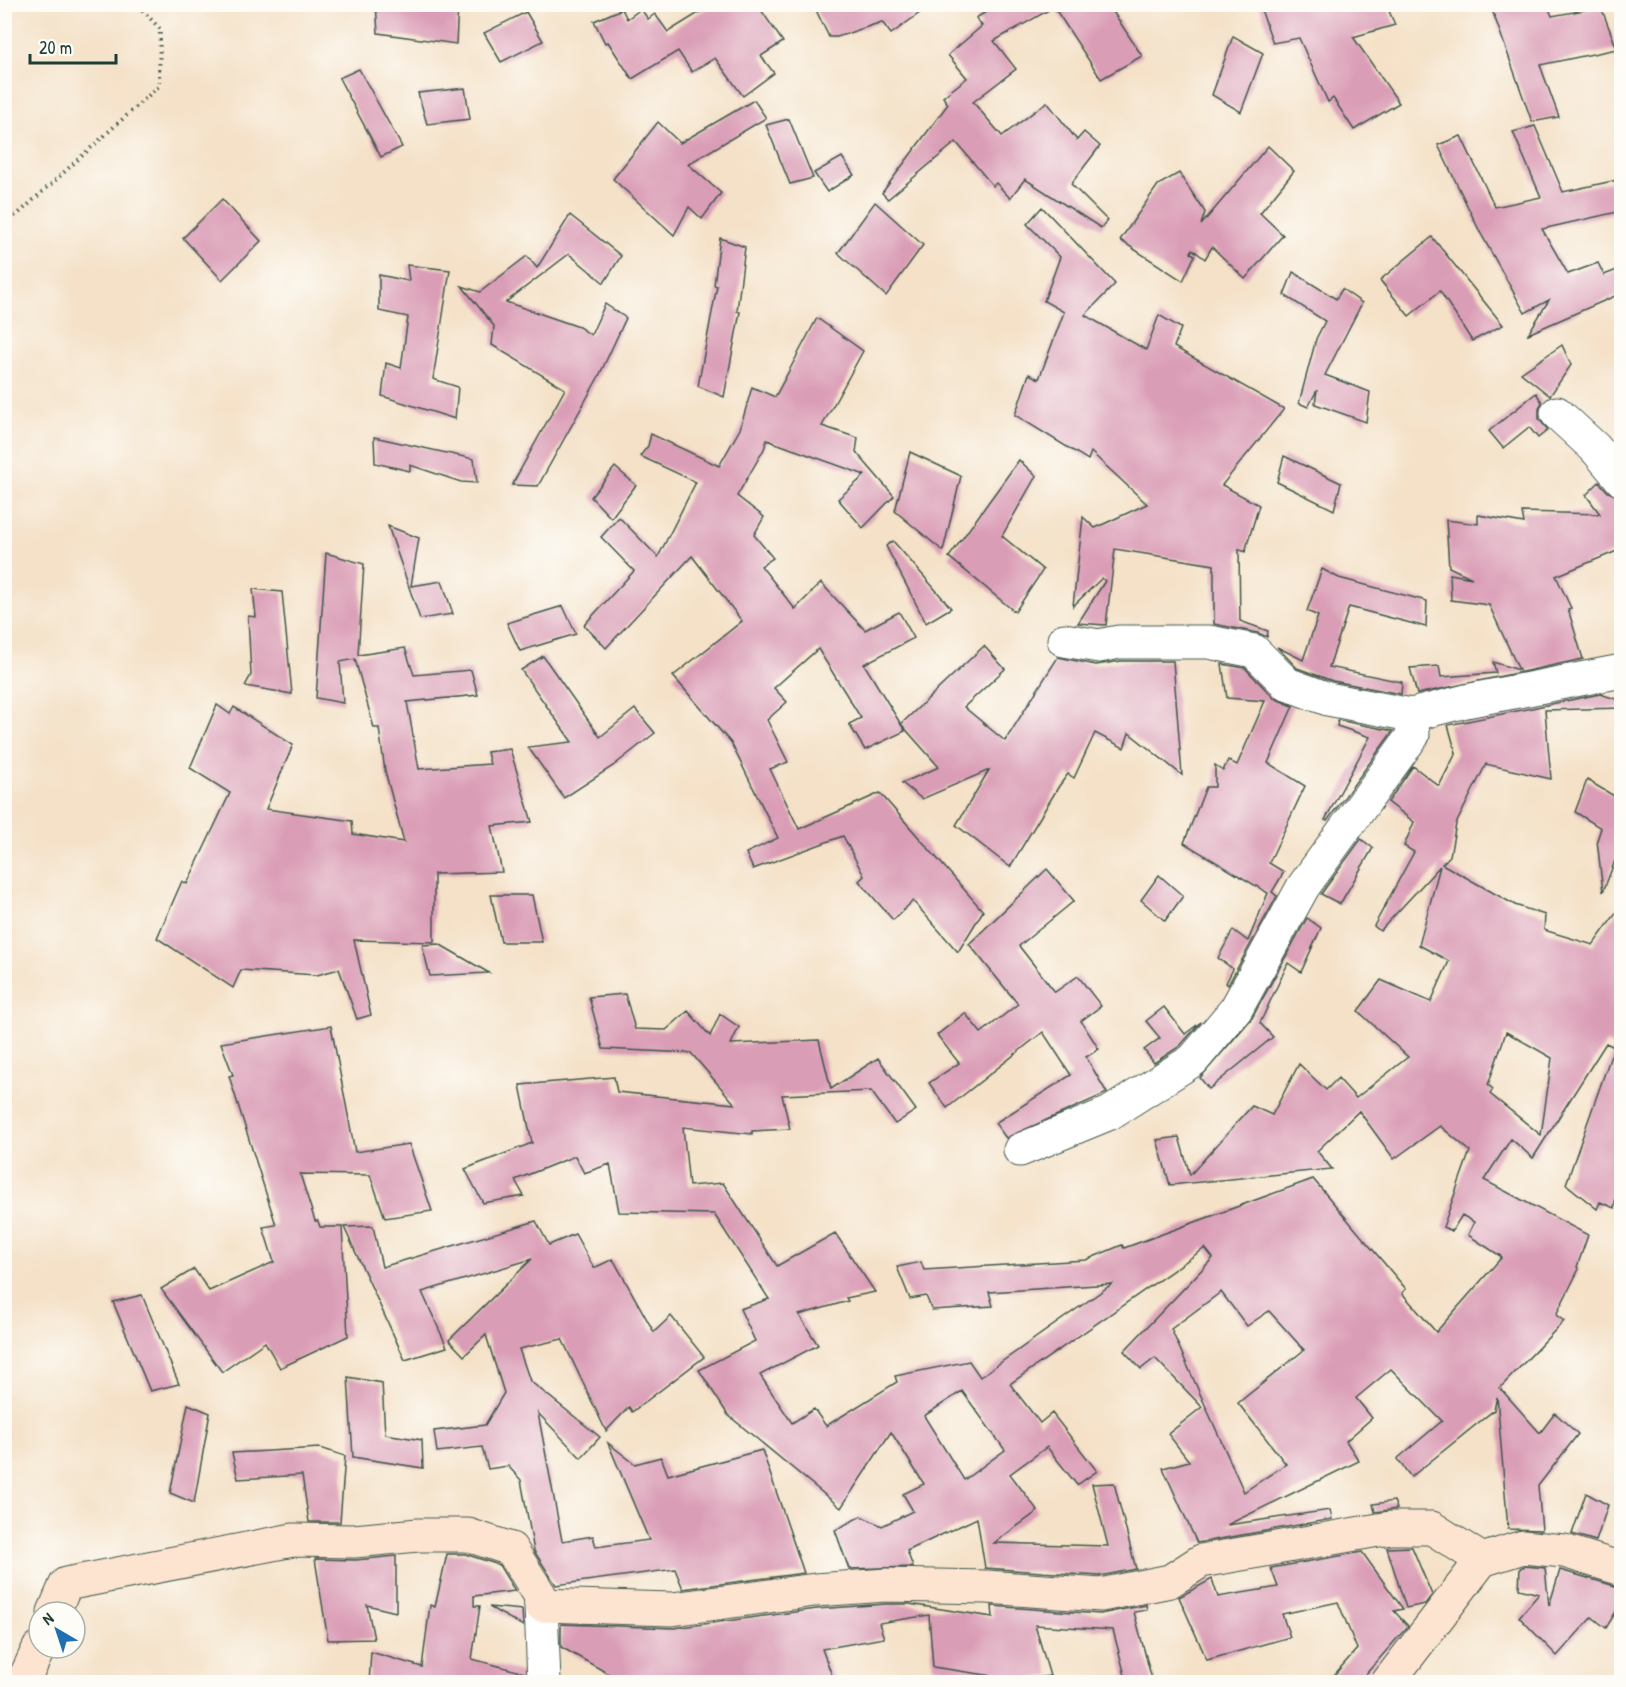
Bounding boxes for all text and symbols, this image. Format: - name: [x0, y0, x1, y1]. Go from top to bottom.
- scale bar: [30, 27, 116, 65]
- text: 20 m: [39, 35, 72, 60]
- north arrow: [27, 1600, 87, 1660]
- text: N: [37, 1607, 58, 1630]

